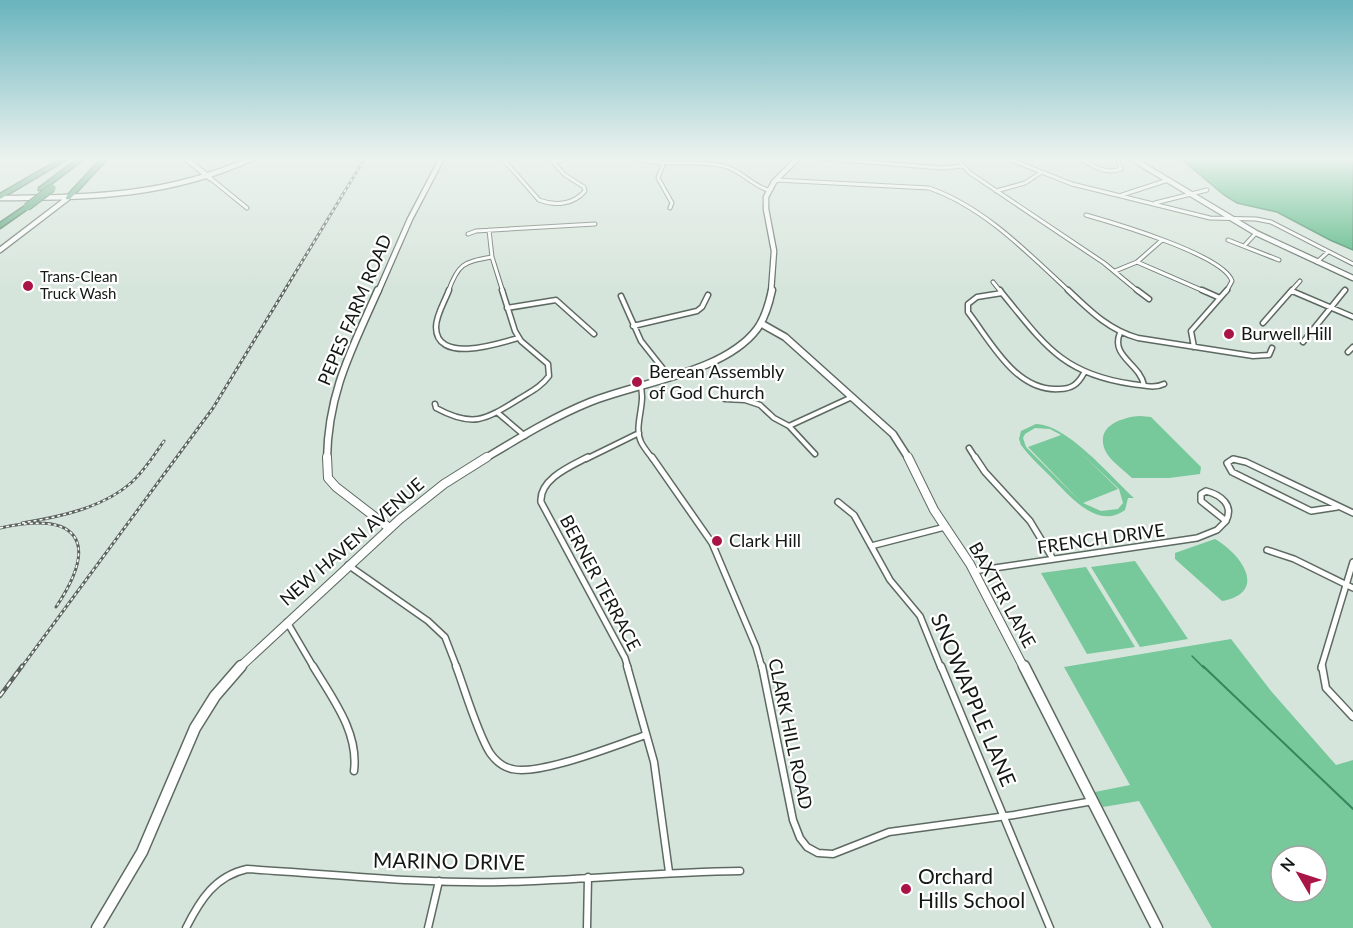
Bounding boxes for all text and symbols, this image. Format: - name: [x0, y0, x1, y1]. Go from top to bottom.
- street label: PEPES FARM ROAD: [312, 231, 396, 388]
- place label: Trans-Clean Truck Wash: [40, 267, 118, 302]
- marker: Trans-Clean Truck Wash: [21, 279, 35, 293]
- place label: Burwell Hill: [1241, 322, 1332, 344]
- marker: Burwell Hill: [1222, 327, 1236, 341]
- place label: Berean Assembly of God Church: [649, 360, 785, 403]
- marker: Berean Assembly of God Church: [630, 375, 644, 389]
- street label: NEW HAVEN AVENUE: [275, 473, 428, 610]
- street label: BERNER TERRACE: [556, 511, 646, 654]
- street label: FRENCH DRIVE: [1036, 518, 1166, 558]
- place label: Clark Hill: [729, 529, 801, 551]
- marker: Clark Hill: [710, 534, 724, 548]
- street label: BAXTER LANE: [965, 538, 1041, 651]
- street label: SNOWAPPLE LANE: [927, 609, 1022, 790]
- street label: CLARK HILL ROAD: [764, 656, 818, 811]
- north arrow: [1269, 844, 1329, 904]
- street label: MARINO DRIVE: [373, 847, 525, 874]
- text: N: [1276, 853, 1298, 875]
- place label: Orchard Hills School: [918, 863, 1025, 912]
- marker: Orchard Hills School: [899, 882, 913, 896]

